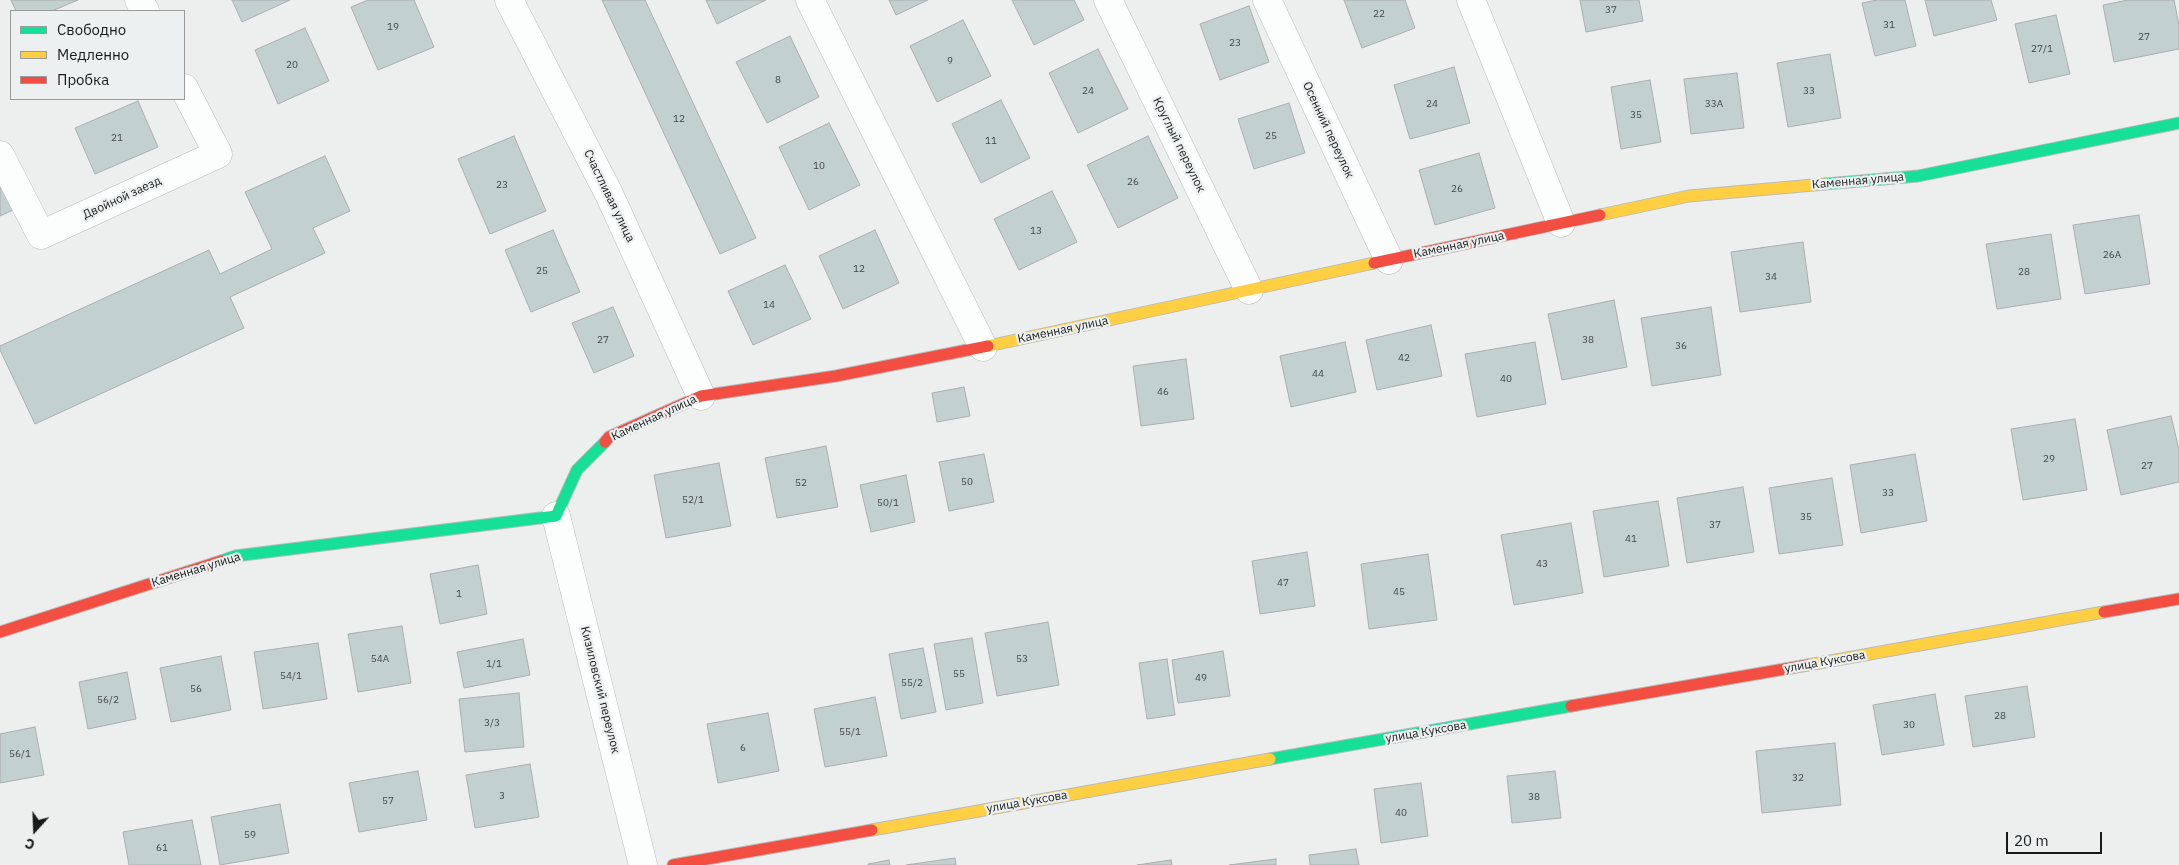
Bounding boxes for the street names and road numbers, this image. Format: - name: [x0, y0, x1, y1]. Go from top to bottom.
- street label: Осенний переулок: [1299, 79, 1357, 181]
- street label: Круглый переулок: [1150, 95, 1208, 195]
- street label: Счастливая улица: [580, 147, 638, 245]
- street label: Каменная улица: [1811, 170, 1905, 192]
- street label: Двойной заезд: [80, 174, 164, 222]
- street label: Каменная улица: [1412, 228, 1506, 262]
- street label: Каменная улица: [1016, 313, 1110, 347]
- street label: Каменная улица: [609, 392, 699, 444]
- street label: Каменная улица: [150, 550, 242, 590]
- street label: Кизиловский переулок: [577, 625, 623, 755]
- street label: улица Куксова: [1783, 648, 1867, 676]
- street label: улица Куксова: [1384, 718, 1468, 746]
- street label: улица Куксова: [985, 788, 1069, 816]

